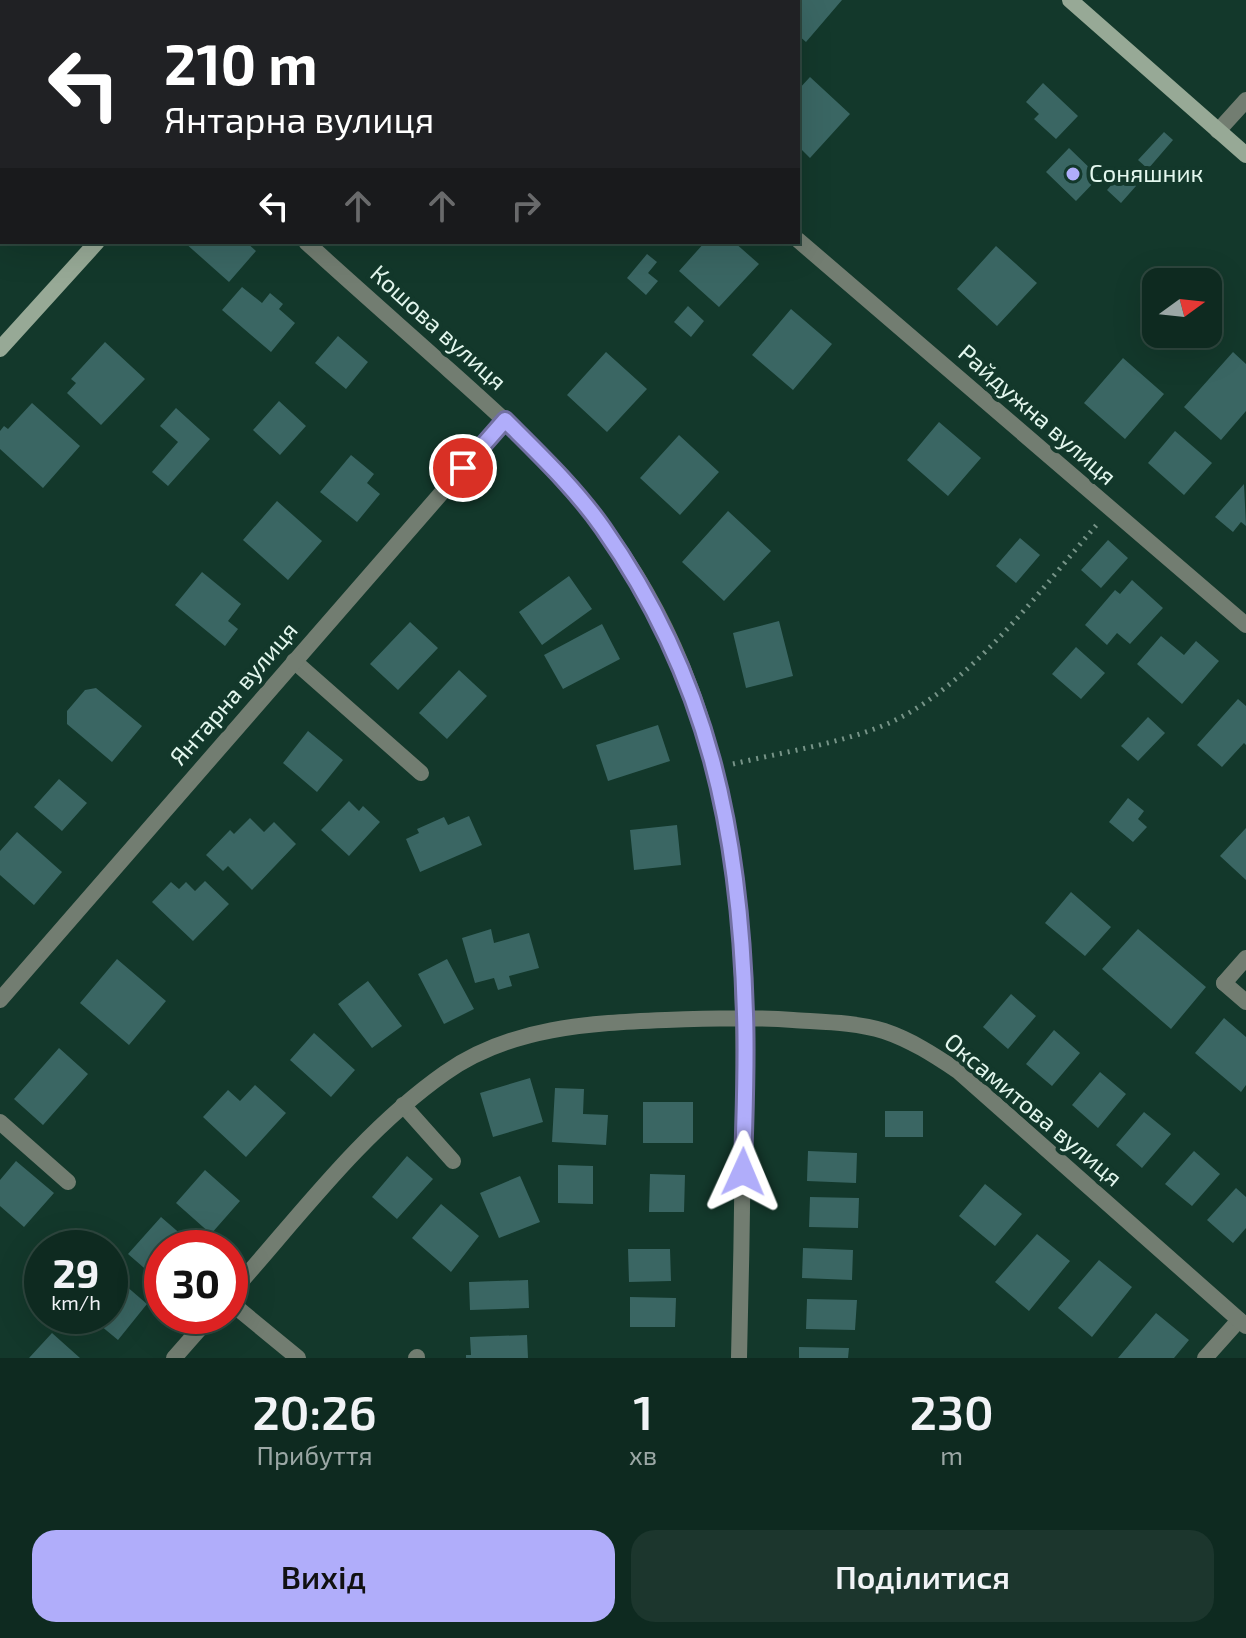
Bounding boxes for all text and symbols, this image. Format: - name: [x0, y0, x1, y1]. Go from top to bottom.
- text: 210 m: [164, 29, 318, 96]
- icon: left: [32, 32, 136, 136]
- text: Янтарна вулиця: [164, 97, 434, 140]
- place label: Соняшник: [1089, 158, 1204, 187]
- marker: Соняшник: [1064, 165, 1082, 183]
- icon: left: [252, 184, 296, 228]
- icon: ahead: [336, 184, 380, 228]
- icon: ahead: [420, 184, 464, 228]
- icon: right: [504, 184, 548, 228]
- street label: Кошова вулиця: [364, 258, 513, 396]
- north arrow: [1142, 268, 1222, 348]
- map controls: [1142, 268, 1222, 348]
- street label: Райдужна вулиця: [952, 337, 1123, 491]
- pin: [429, 434, 497, 502]
- icon: arrive: [441, 446, 485, 490]
- street label: Янтарна вулиця: [163, 615, 304, 771]
- street label: Оксамитова вулиця: [939, 1026, 1129, 1192]
- position arrow: [701, 1130, 785, 1214]
- speed limit sign: 30: [144, 1230, 248, 1334]
- text: 29: [53, 1248, 99, 1296]
- text: km/h: [51, 1290, 101, 1314]
- text: 20:26: [252, 1382, 377, 1440]
- text: 1: [633, 1382, 653, 1440]
- text: 230: [910, 1382, 994, 1440]
- text: Прибуття: [257, 1439, 373, 1470]
- text: хв: [629, 1439, 657, 1470]
- text: m: [940, 1439, 963, 1470]
- button: Вихід: [32, 1530, 615, 1622]
- button: Поділитися: [631, 1530, 1214, 1622]

